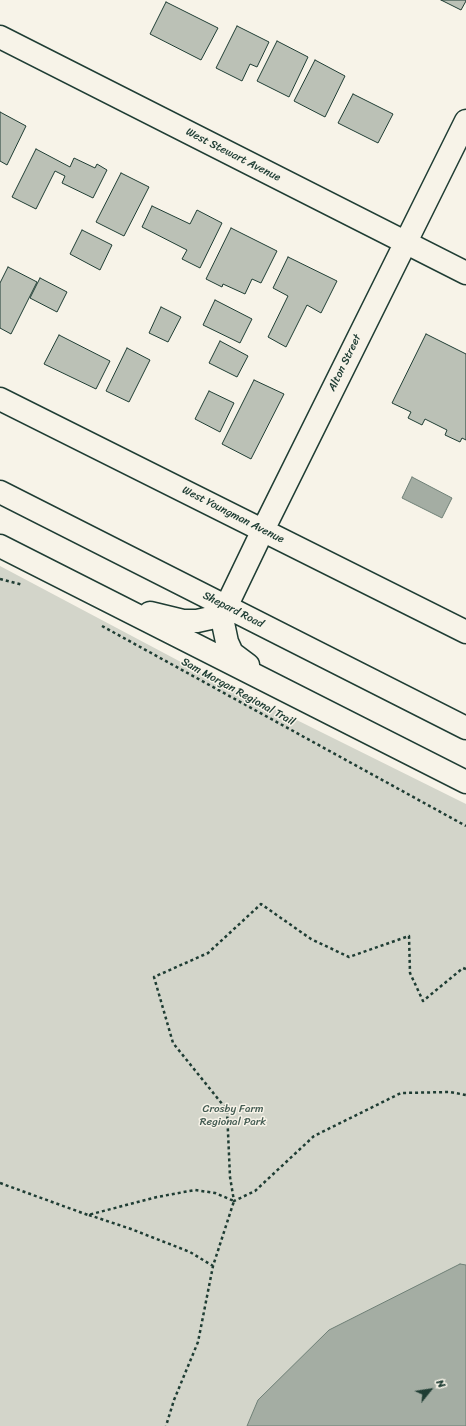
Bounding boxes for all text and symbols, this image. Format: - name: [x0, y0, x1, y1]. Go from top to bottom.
- street label: West Stewart Avenue: [183, 125, 283, 185]
- street label: Alton Street: [326, 332, 364, 394]
- street label: West Youngman Avenue: [180, 484, 286, 546]
- street label: Shepard Road: [200, 589, 266, 631]
- street label: Sam Morgan Regional Trail: [179, 655, 297, 729]
- park label: Crosby Farm Regional Park: [200, 1102, 266, 1128]
- north arrow: [410, 1370, 450, 1410]
- text: N: [431, 1376, 451, 1392]

